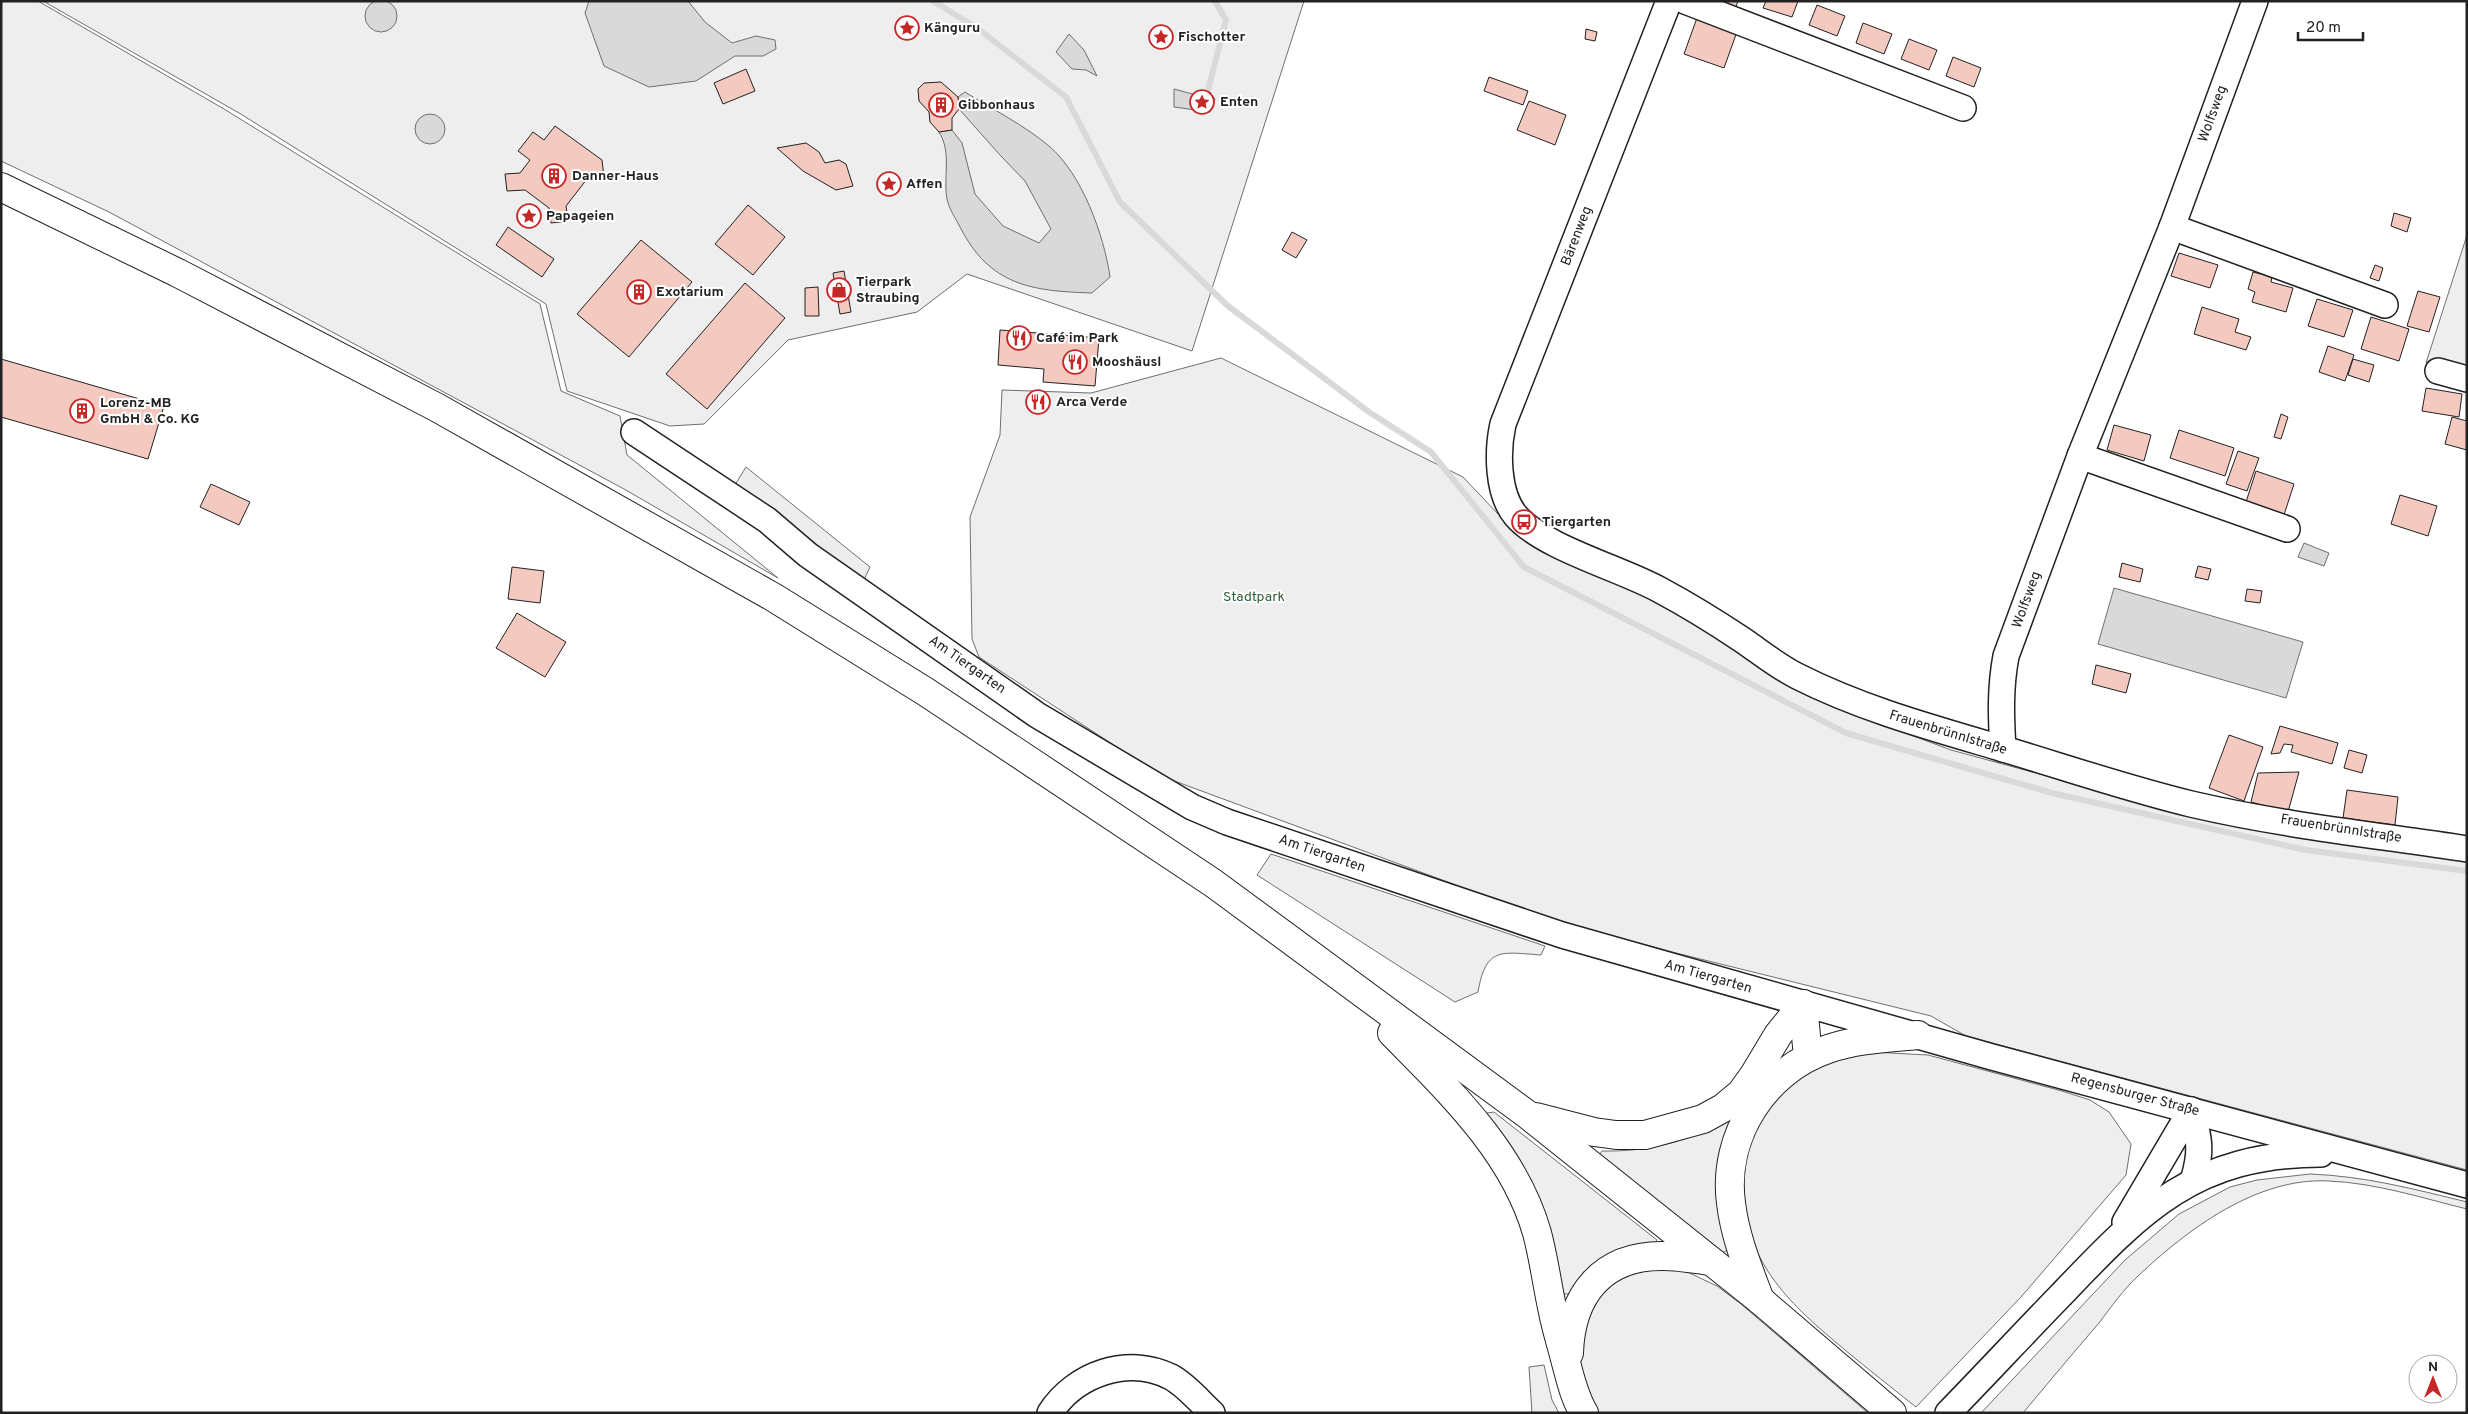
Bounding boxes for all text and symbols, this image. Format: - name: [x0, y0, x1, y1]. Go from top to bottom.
- scale bar: [2298, 10, 2363, 42]
- place icon: Känguru: [894, 15, 920, 41]
- text: 20 m: [2306, 19, 2341, 38]
- place label: Känguru: [924, 20, 980, 37]
- place icon: Fischotter: [1148, 24, 1174, 50]
- place label: Fischotter: [1178, 29, 1245, 46]
- street label: Wolfsweg: [2195, 83, 2231, 145]
- place icon: Enten: [1189, 89, 1215, 115]
- building icon: Gibbonhaus: [928, 92, 954, 118]
- place label: Enten: [1220, 94, 1258, 111]
- place label: Gibbonhaus: [958, 97, 1035, 114]
- building icon: Danner-Haus: [541, 163, 567, 189]
- place label: Danner-Haus: [572, 168, 659, 185]
- place icon: Affen: [876, 171, 902, 197]
- place label: Affen: [906, 176, 943, 193]
- place icon: Papageien: [516, 203, 542, 229]
- street label: Bärenweg: [1558, 204, 1596, 268]
- place label: Papageien: [546, 208, 614, 225]
- place label: Tierpark Straubing: [856, 274, 920, 307]
- shop icon: Tierpark Straubing: [826, 277, 852, 303]
- building icon: Exotarium: [626, 279, 652, 305]
- place label: Exotarium: [656, 284, 724, 301]
- restaurant icon: Café im Park: [1006, 325, 1032, 351]
- place label: Café im Park: [1036, 330, 1119, 347]
- restaurant icon: Mooshäusl: [1062, 349, 1088, 375]
- place label: Mooshäusl: [1092, 354, 1161, 371]
- restaurant icon: Arca Verde: [1025, 389, 1051, 415]
- place label: Arca Verde: [1056, 394, 1127, 411]
- place label: Lorenz-MB GmbH & Co. KG: [100, 395, 199, 428]
- building icon: Lorenz-MB GmbH & Co. KG: [69, 398, 95, 424]
- bus stop icon: Tiergarten: [1511, 509, 1537, 535]
- place label: Tiergarten: [1542, 514, 1611, 531]
- street label: Wolfsweg: [2009, 569, 2045, 631]
- park label: Stadtpark: [1223, 589, 1285, 606]
- street label: Am Tiergarten: [925, 632, 1009, 698]
- street label: Frauenbrünnlstraße: [1887, 707, 2009, 759]
- street label: Frauenbrünnlstraße: [2279, 811, 2403, 847]
- street label: Am Tiergarten: [1276, 831, 1368, 877]
- street label: Am Tiergarten: [1662, 956, 1754, 998]
- street label: Regensburger Straße: [2069, 1070, 2201, 1120]
- north arrow: [2408, 1354, 2458, 1404]
- text: N: [2428, 1359, 2438, 1376]

